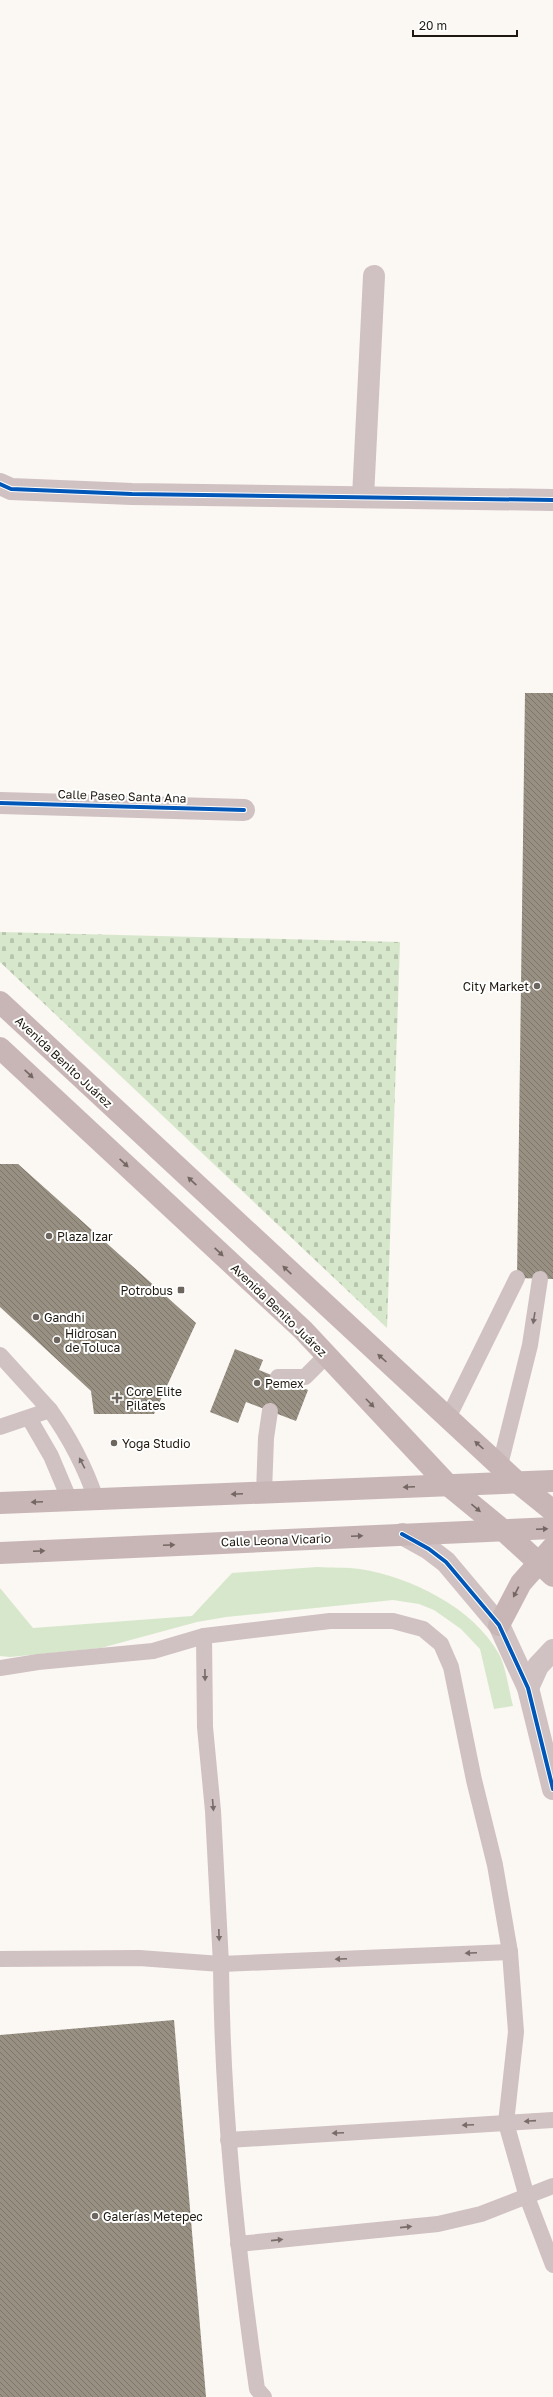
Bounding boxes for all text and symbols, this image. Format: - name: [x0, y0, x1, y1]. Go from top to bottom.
- scale bar: [413, 12, 517, 38]
- text: 20 m: [419, 18, 447, 33]
- street label: Calle Paseo Santa Ana: [57, 786, 187, 806]
- place label: City Market: [463, 979, 529, 994]
- marker: City Market: [532, 981, 542, 991]
- street label: Avenida Benito Juárez: [12, 1013, 116, 1111]
- one-way arrow: [23, 1070, 34, 1079]
- one-way arrow: [119, 1158, 128, 1167]
- one-way arrow: [187, 1176, 197, 1186]
- place label: Plaza Izar: [57, 1229, 113, 1244]
- marker: Plaza Izar: [44, 1231, 54, 1241]
- one-way arrow: [214, 1247, 224, 1257]
- street label: Avenida Benito Juárez: [228, 1260, 330, 1360]
- one-way arrow: [282, 1265, 292, 1274]
- place label: Potrobus: [120, 1283, 173, 1298]
- marker: Potrobus: [176, 1285, 186, 1295]
- place label: Gandhi: [44, 1310, 85, 1325]
- one-way arrow: [531, 1311, 537, 1324]
- marker: Gandhi: [31, 1312, 41, 1322]
- place label: Hidrosan de Toluca: [65, 1326, 120, 1355]
- marker: Hidrosan de Toluca: [52, 1335, 62, 1345]
- one-way arrow: [378, 1354, 387, 1363]
- place label: Pemex: [265, 1376, 304, 1391]
- marker: Pemex: [252, 1378, 262, 1388]
- place label: Core Elite Pilates: [126, 1384, 182, 1413]
- marker: Core Elite Pilates: [111, 1392, 123, 1404]
- one-way arrow: [365, 1398, 375, 1408]
- place label: Yoga Studio: [122, 1436, 190, 1451]
- marker: Yoga Studio: [109, 1438, 119, 1448]
- one-way arrow: [473, 1441, 484, 1450]
- one-way arrow: [79, 1457, 86, 1469]
- one-way arrow: [403, 1483, 415, 1490]
- one-way arrow: [231, 1490, 243, 1497]
- one-way arrow: [31, 1498, 43, 1505]
- one-way arrow: [470, 1504, 481, 1512]
- one-way arrow: [536, 1525, 548, 1532]
- street label: Calle Leona Vicario: [221, 1531, 331, 1549]
- one-way arrow: [351, 1533, 363, 1540]
- one-way arrow: [163, 1541, 175, 1548]
- one-way arrow: [33, 1547, 45, 1554]
- one-way arrow: [513, 1586, 520, 1598]
- one-way arrow: [202, 1669, 208, 1682]
- one-way arrow: [209, 1799, 216, 1811]
- one-way arrow: [216, 1929, 223, 1941]
- one-way arrow: [465, 1950, 477, 1957]
- one-way arrow: [334, 1956, 347, 1962]
- one-way arrow: [524, 2118, 536, 2125]
- one-way arrow: [462, 2122, 474, 2129]
- one-way arrow: [332, 2130, 344, 2137]
- place label: Galerías Metepec: [103, 2209, 203, 2224]
- marker: Galerías Metepec: [90, 2211, 100, 2221]
- one-way arrow: [400, 2224, 412, 2230]
- one-way arrow: [271, 2237, 283, 2243]

